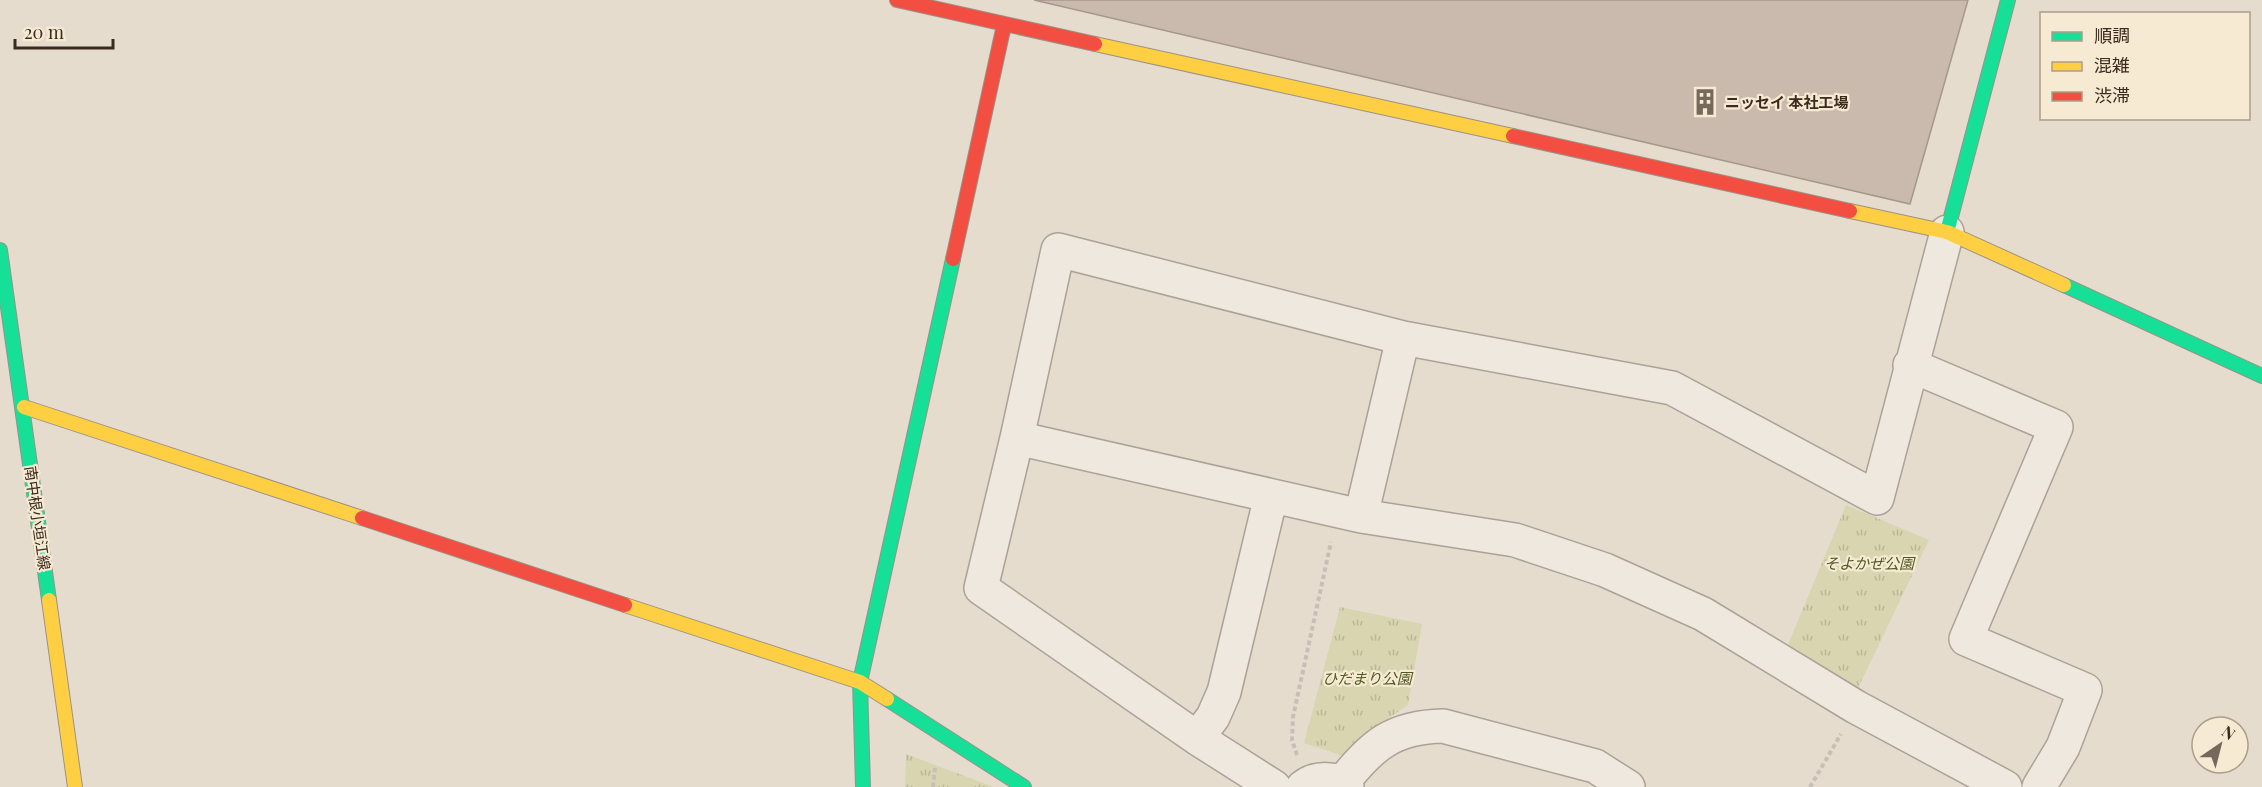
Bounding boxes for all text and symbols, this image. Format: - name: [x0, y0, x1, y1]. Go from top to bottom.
- scale bar: [15, 12, 112, 50]
- legend: [2040, 12, 2250, 120]
- text: 20 m: [24, 20, 64, 44]
- text: 順調: [2094, 23, 2130, 47]
- text: 混雑: [2094, 53, 2130, 77]
- text: 渋滞: [2094, 83, 2130, 107]
- building icon: ニッセイ 本社工場: [1690, 87, 1720, 117]
- place label: ニッセイ 本社工場: [1725, 92, 1849, 112]
- street label: 南中根小垣江線: [21, 465, 55, 571]
- park label: そよかぜ公園: [1824, 553, 1916, 573]
- park label: ひだまり公園: [1322, 668, 1414, 688]
- north arrow: [2190, 715, 2250, 775]
- text: N: [2218, 720, 2240, 744]

